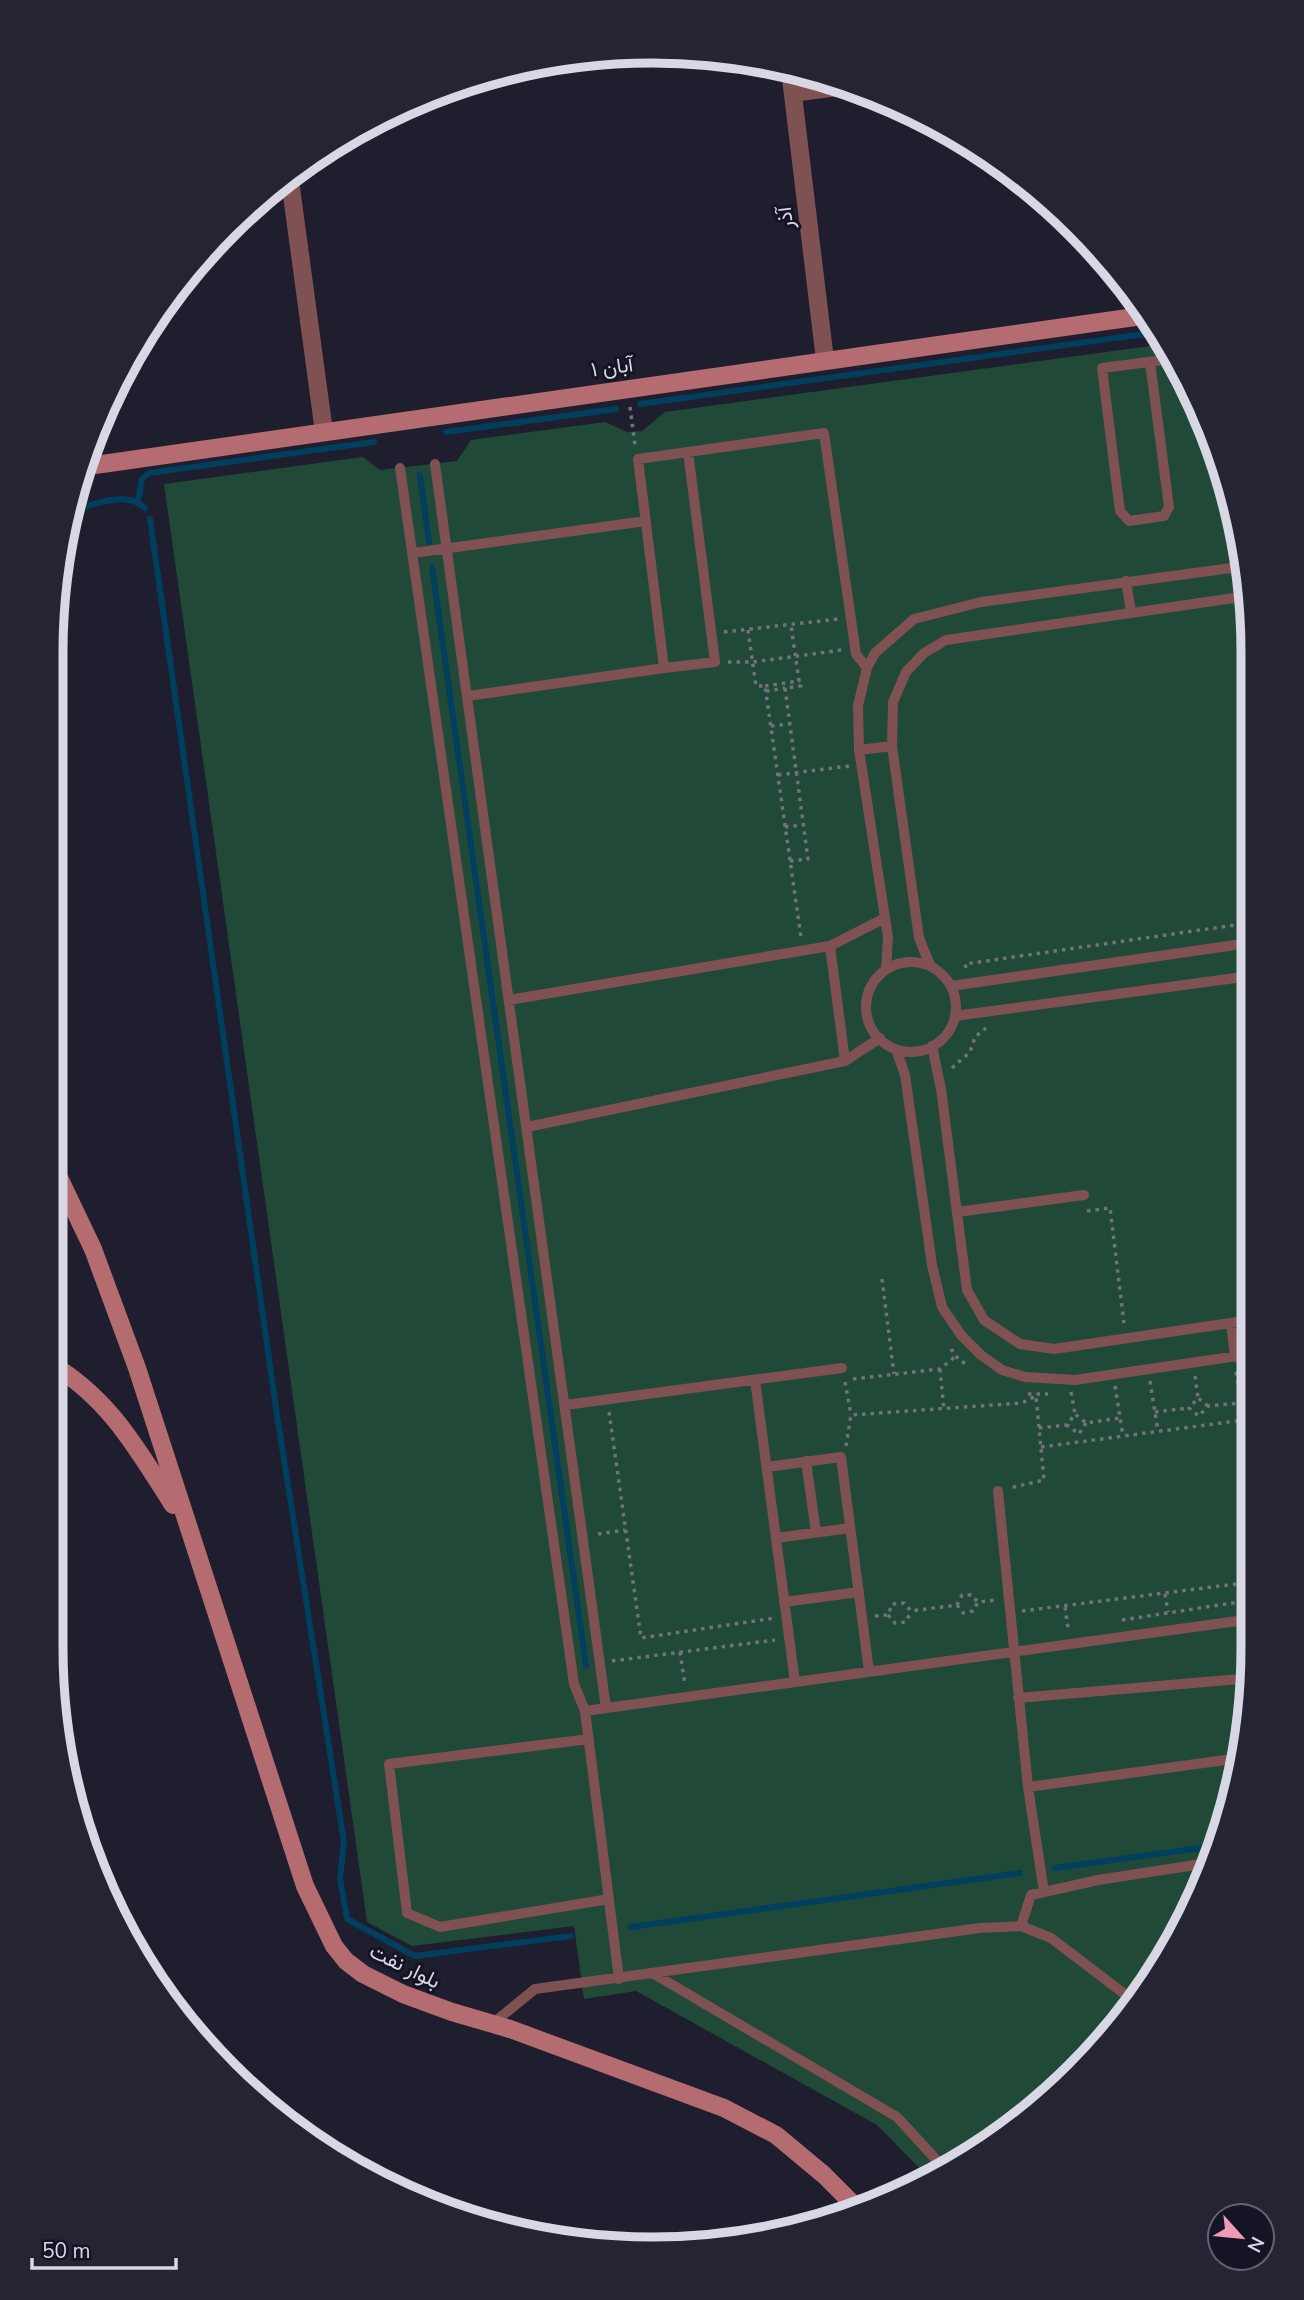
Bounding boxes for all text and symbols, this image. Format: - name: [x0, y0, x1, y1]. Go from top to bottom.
- street label: آذر: [769, 203, 800, 232]
- street label: آبان ۱: [589, 350, 637, 384]
- street label: بلوار نفت: [365, 1937, 445, 1995]
- north arrow: [1206, 2202, 1276, 2272]
- scale bar: [32, 2226, 175, 2270]
- text: N: [1240, 2232, 1270, 2257]
- text: 50 m: [42, 2237, 91, 2265]

